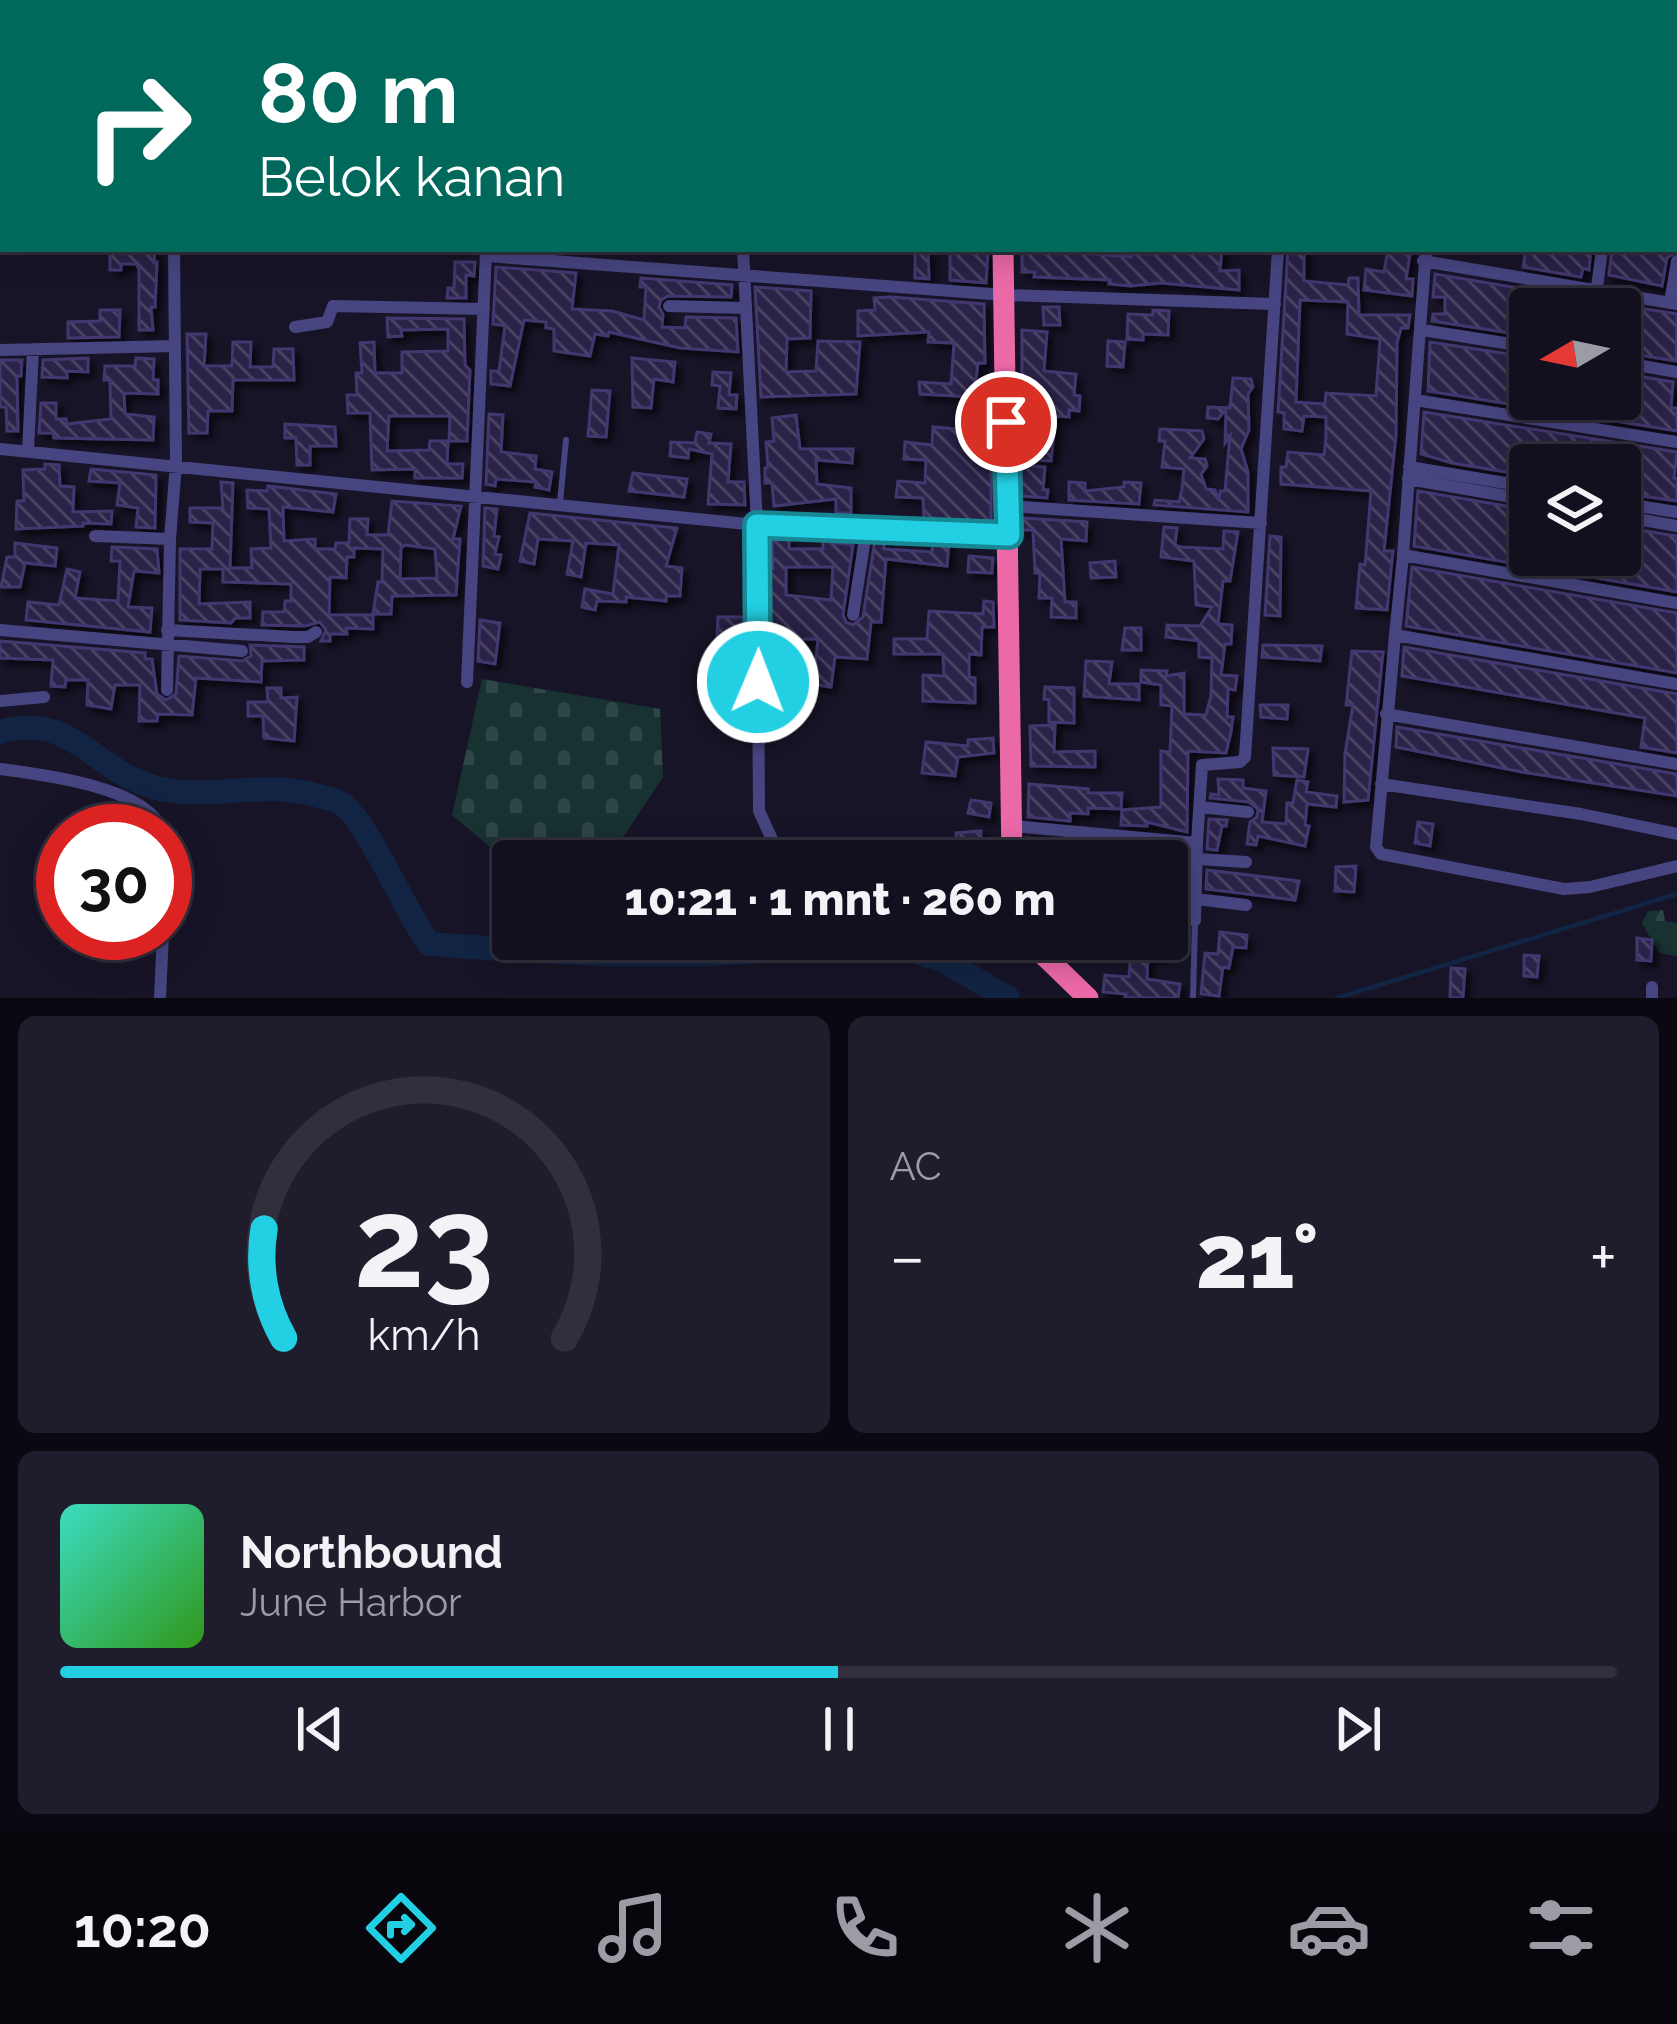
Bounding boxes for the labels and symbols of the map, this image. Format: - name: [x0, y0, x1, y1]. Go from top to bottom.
- north arrow: [1509, 288, 1641, 420]
- pin: [955, 371, 1057, 473]
- position arrow: [695, 619, 821, 745]
- speed limit sign: 30: [36, 804, 192, 960]

